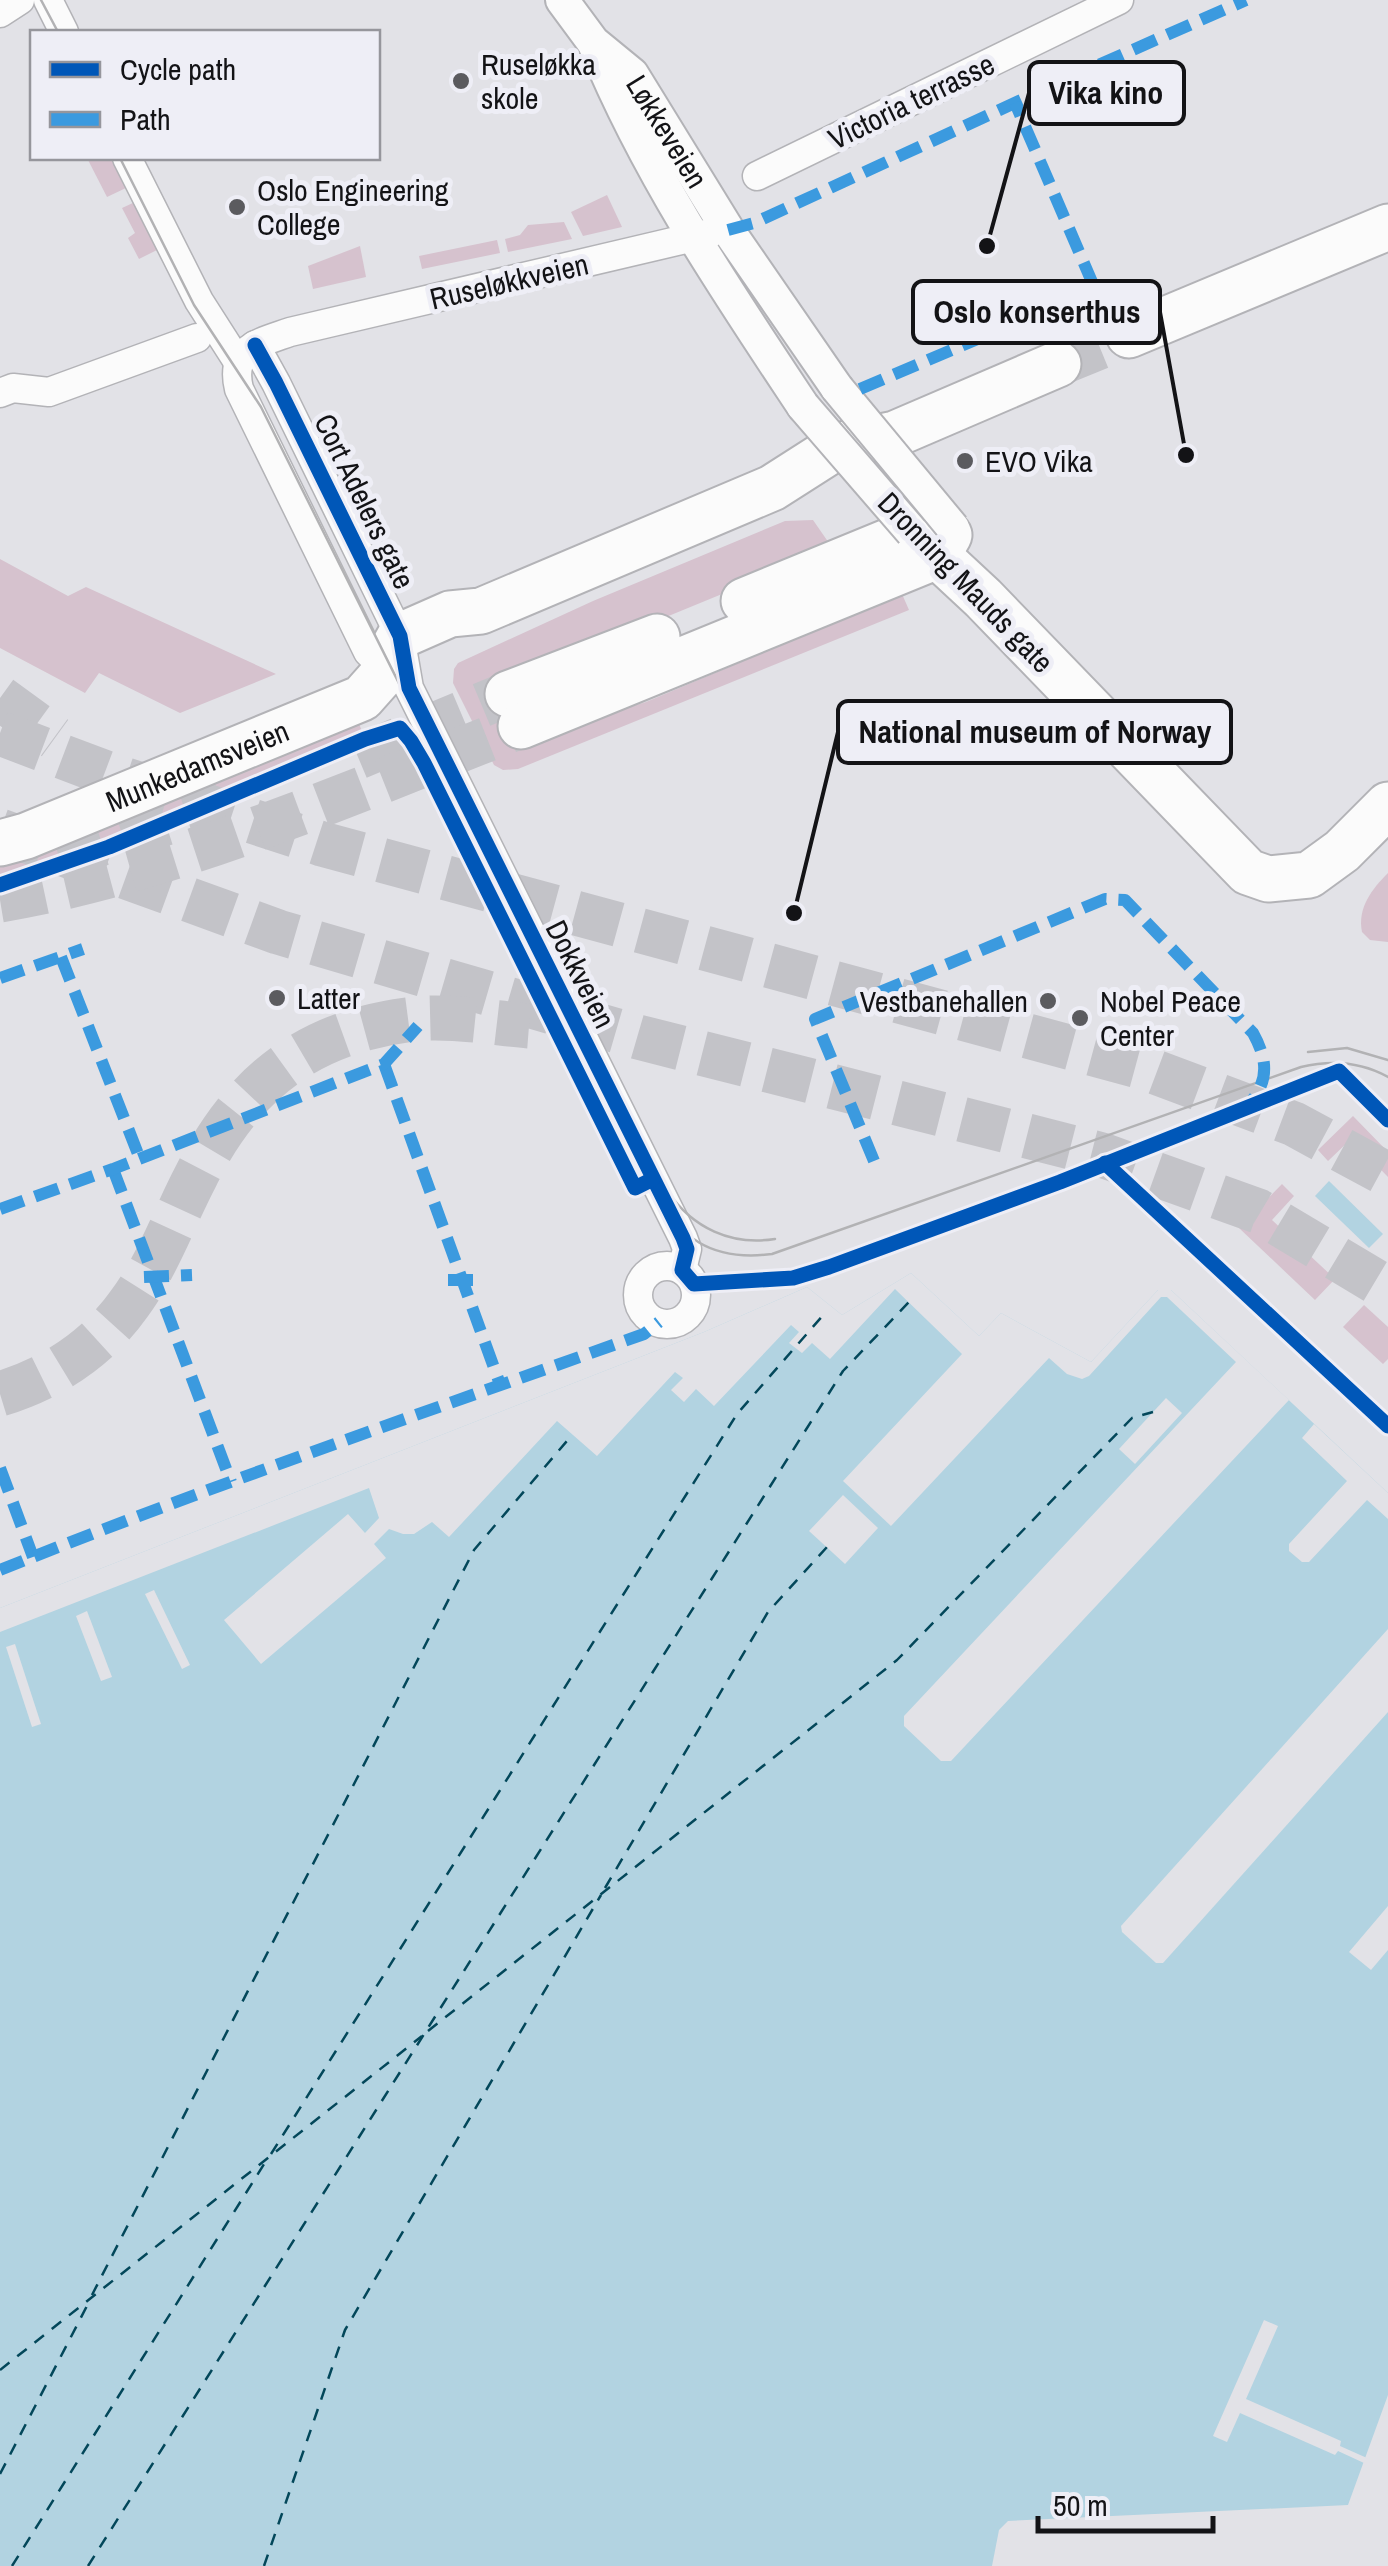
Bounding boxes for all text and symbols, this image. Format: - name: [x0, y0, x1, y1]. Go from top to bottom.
- legend: [30, 30, 380, 160]
- place label: Ruseløkka skole: [481, 44, 596, 118]
- street label: Victoria terrasse: [821, 44, 1001, 158]
- text: Cycle path: [120, 49, 236, 89]
- callout: Vika kino: [1029, 62, 1184, 124]
- street label: Løkkeveien: [617, 67, 717, 195]
- marker: Ruseløkka skole: [450, 70, 472, 92]
- text: Vika kino: [1049, 71, 1163, 114]
- text: Path: [120, 99, 171, 139]
- place label: Oslo Engineering College: [257, 170, 449, 244]
- marker: Oslo Engineering College: [226, 196, 248, 218]
- street label: Ruseløkkveien: [426, 243, 592, 319]
- callout: Oslo konserthus: [913, 281, 1160, 343]
- text: Oslo konserthus: [933, 290, 1141, 333]
- street label: Cort Adelers gate: [305, 407, 425, 595]
- place label: EVO Vika: [985, 441, 1093, 481]
- marker: EVO Vika: [954, 450, 976, 472]
- street label: Dronning Mauds gate: [869, 483, 1063, 681]
- callout: National museum of Norway: [838, 701, 1231, 763]
- street label: Munkedamsveien: [100, 710, 295, 821]
- text: National museum of Norway: [859, 710, 1212, 753]
- street label: Dokkveien: [537, 913, 625, 1035]
- place label: Latter: [297, 978, 361, 1018]
- place label: Vestbanehallen: [860, 981, 1028, 1021]
- place label: Nobel Peace Center: [1100, 981, 1241, 1055]
- marker: Latter: [266, 987, 288, 1009]
- marker: Vestbanehallen: [1037, 990, 1059, 1012]
- marker: Nobel Peace Center: [1069, 1007, 1091, 1029]
- scale bar: [1038, 2471, 1213, 2533]
- text: 50 m: [1053, 2485, 1108, 2525]

